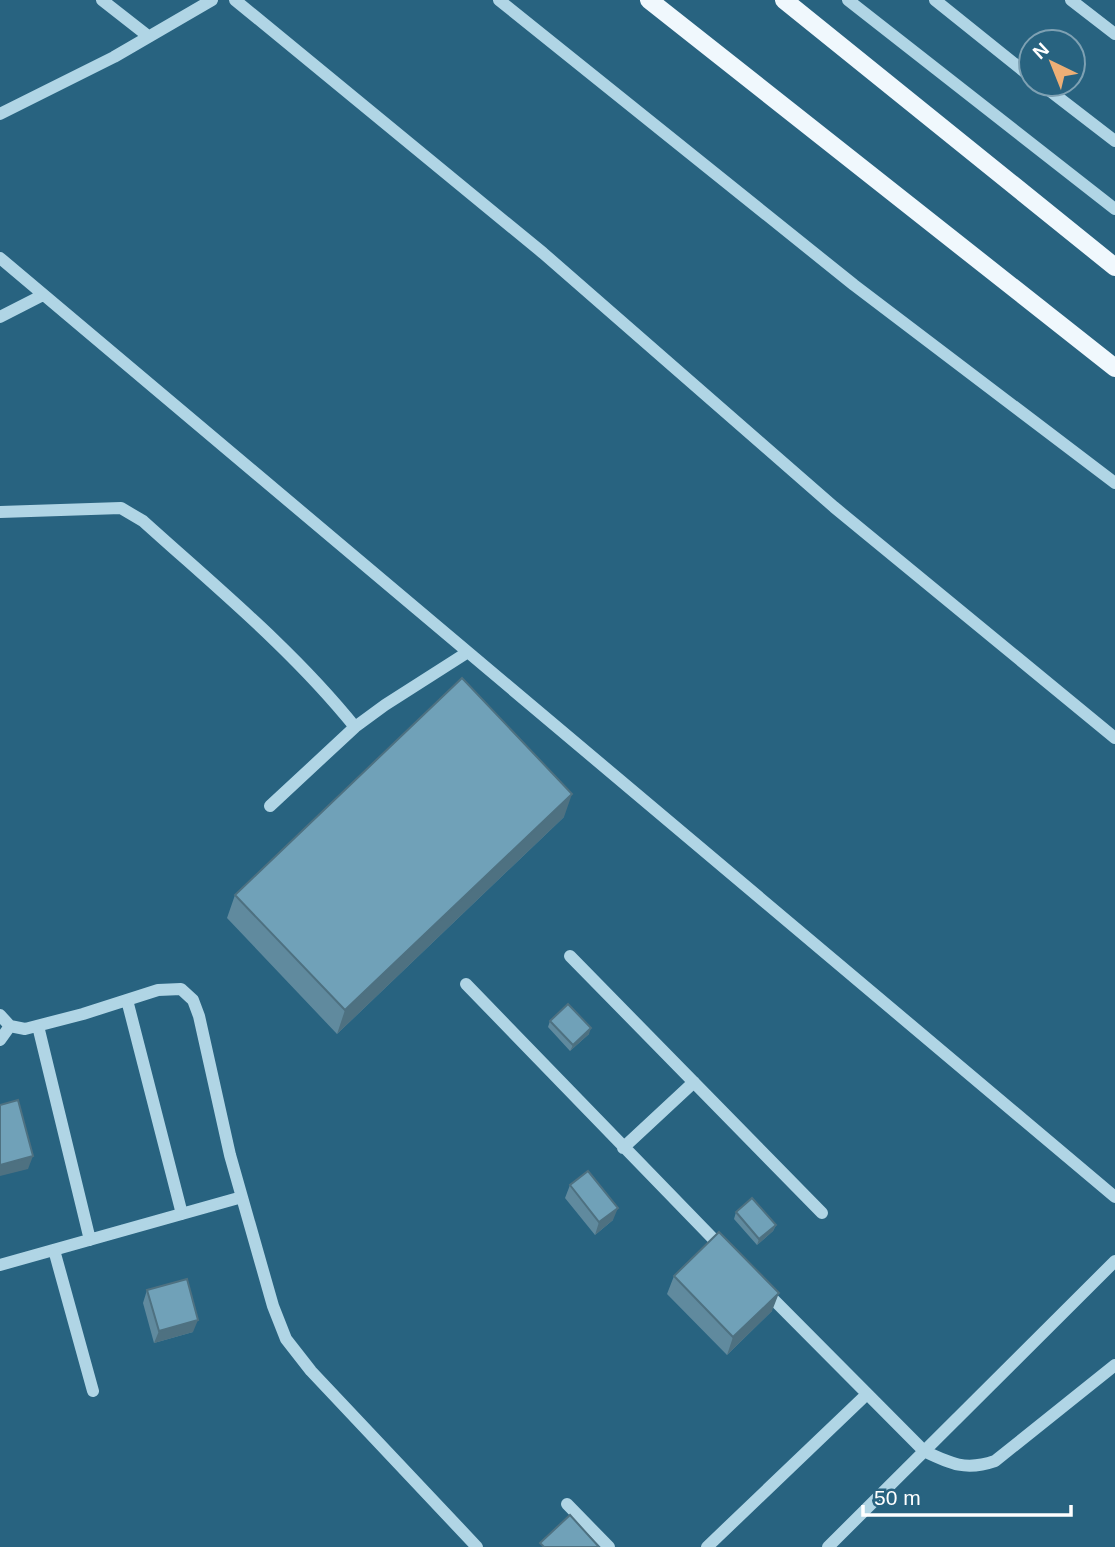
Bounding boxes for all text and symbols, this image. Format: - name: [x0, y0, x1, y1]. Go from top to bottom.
- north arrow: [1017, 28, 1087, 98]
- text: N: [1029, 39, 1053, 63]
- scale bar: [863, 1474, 1071, 1518]
- text: 50 m: [874, 1486, 921, 1509]

